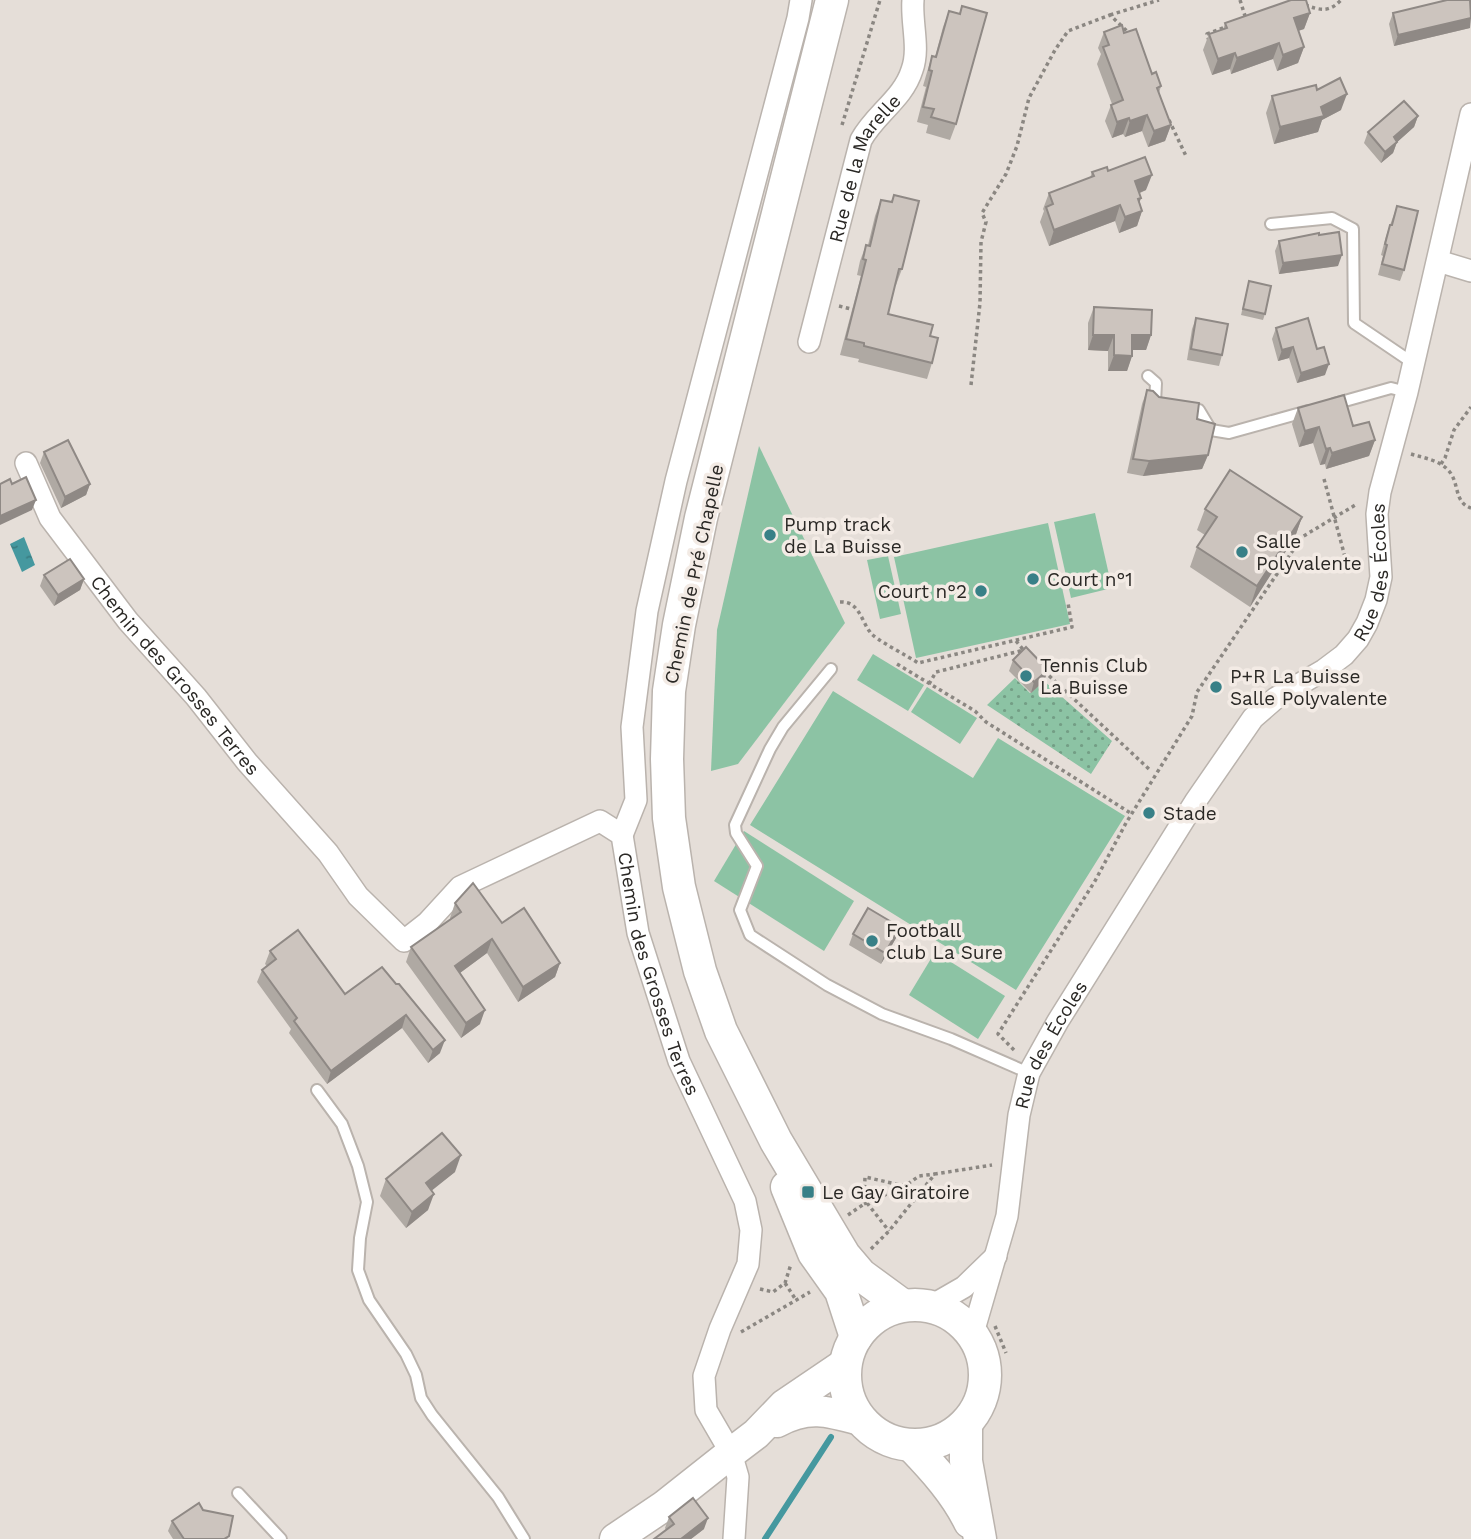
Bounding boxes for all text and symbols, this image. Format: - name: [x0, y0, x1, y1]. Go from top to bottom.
- street label: Rue de la Marelle: [824, 89, 905, 245]
- street label: Chemin de Pré Chapelle: [659, 462, 729, 686]
- street label: Rue des Écoles: [1348, 501, 1393, 645]
- place label: Pump track de La Buisse: [784, 513, 902, 558]
- marker: Pump track de La Buisse: [762, 527, 778, 543]
- place label: Salle Polyvalente: [1256, 530, 1362, 575]
- marker: Salle Polyvalente: [1234, 544, 1250, 560]
- place label: Court n°1: [1047, 568, 1133, 591]
- street label: Chemin des Grosses Terres: [86, 571, 265, 780]
- marker: Court n°1: [1025, 571, 1041, 587]
- place label: Court n°2: [878, 580, 967, 603]
- marker: Court n°2: [973, 583, 989, 599]
- place label: Tennis Club La Buisse: [1040, 654, 1148, 699]
- place label: P+R La Buisse Salle Polyvalente: [1230, 665, 1388, 710]
- marker: Tennis Club La Buisse: [1018, 668, 1034, 684]
- marker: P+R La Buisse Salle Polyvalente: [1208, 679, 1224, 695]
- place label: Stade: [1163, 802, 1217, 825]
- marker: Stade: [1141, 805, 1157, 821]
- street label: Chemin des Grosses Terres: [613, 850, 705, 1099]
- place label: Football club La Sure: [886, 919, 1003, 964]
- marker: Football club La Sure: [864, 933, 880, 949]
- street label: Rue des Écoles: [1009, 976, 1092, 1111]
- place label: Le Gay Giratoire: [822, 1181, 970, 1204]
- marker: Le Gay Giratoire: [800, 1184, 816, 1200]

